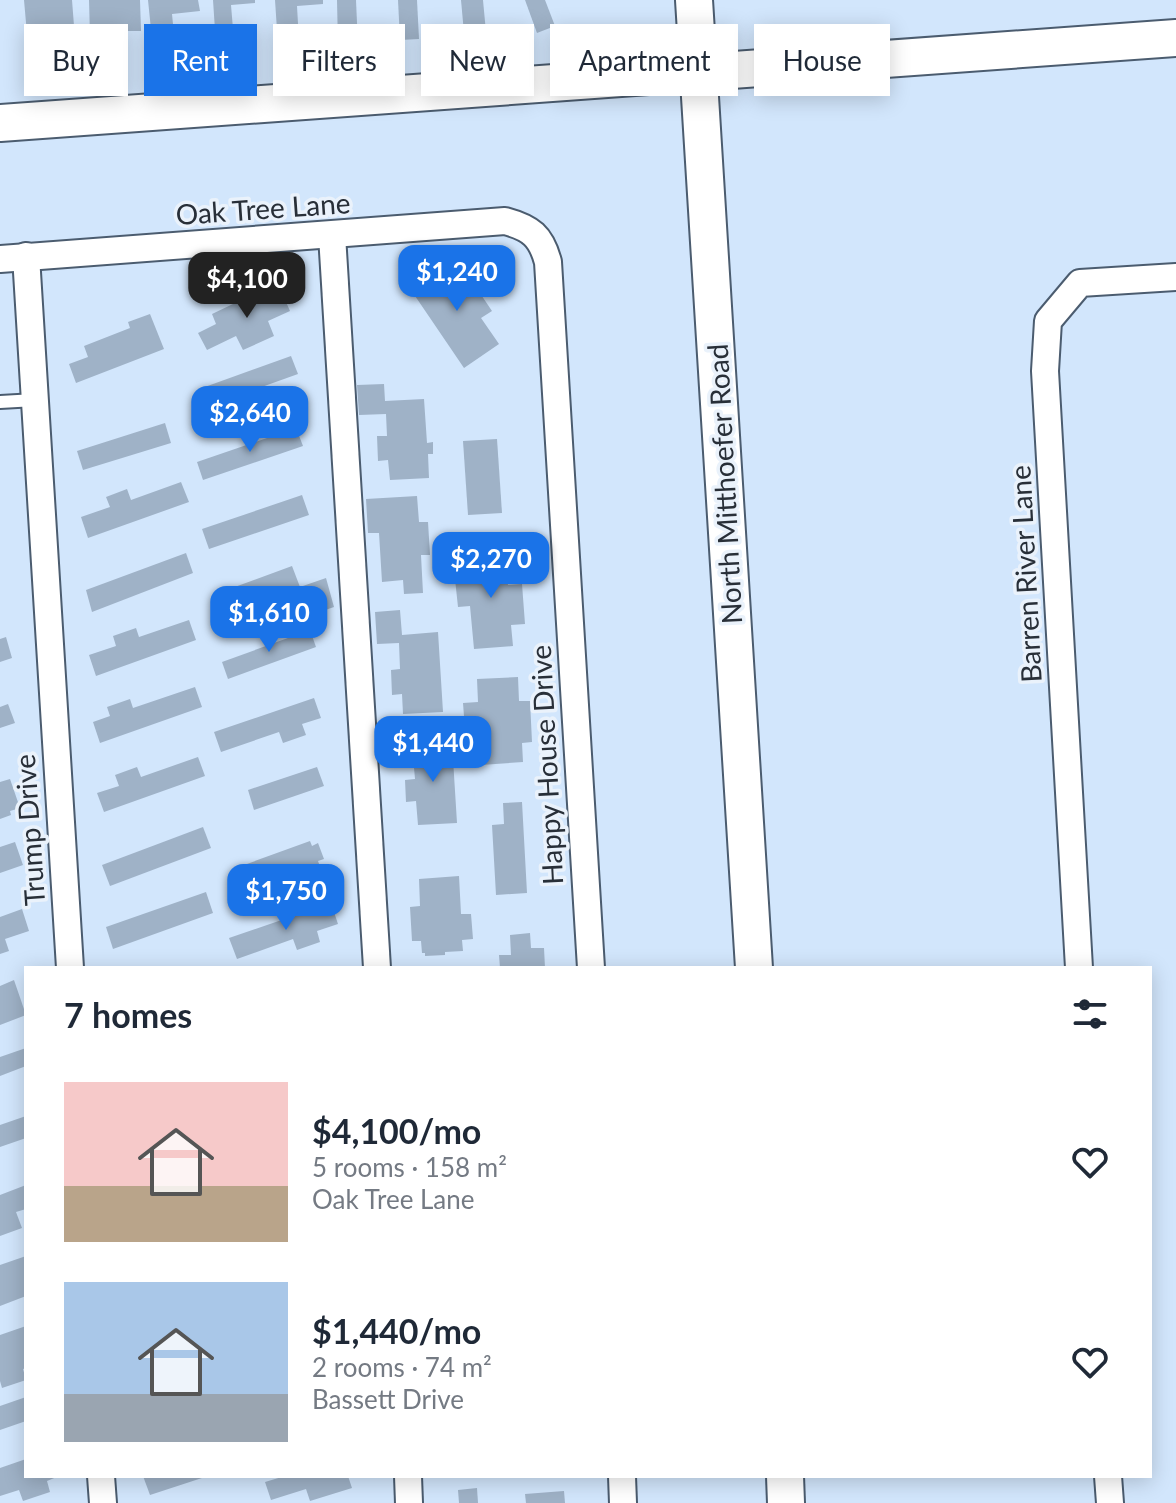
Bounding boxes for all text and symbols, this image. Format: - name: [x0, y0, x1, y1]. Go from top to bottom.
- chip: Buy: [24, 24, 128, 96]
- chip: Rent: [144, 24, 257, 96]
- chip: Filters: [273, 24, 405, 96]
- chip: New: [421, 24, 534, 96]
- chip: Apartment: [550, 24, 738, 96]
- chip: House: [754, 24, 890, 96]
- street label: Oak Tree Lane: [175, 185, 351, 231]
- pin: $1,240: [392, 245, 522, 313]
- pin: $4,100: [182, 252, 312, 320]
- text: $1,240: [416, 255, 498, 287]
- text: $4,100: [206, 262, 288, 294]
- street label: North Mitthoefer Road: [700, 343, 748, 625]
- pin: $2,640: [185, 386, 315, 454]
- text: $2,640: [209, 396, 291, 428]
- street label: Barren River Lane: [1002, 464, 1048, 684]
- pin: $2,270: [426, 532, 556, 600]
- text: $2,270: [450, 542, 532, 574]
- pin: $1,610: [204, 586, 334, 654]
- text: $1,610: [228, 596, 310, 628]
- street label: Happy House Drive: [523, 644, 569, 886]
- pin: $1,440: [368, 716, 498, 784]
- text: $1,440: [392, 726, 474, 758]
- street label: Trump Drive: [7, 753, 51, 907]
- pin: $1,750: [221, 864, 351, 932]
- text: $1,750: [245, 874, 327, 906]
- icon: filters: [1068, 992, 1112, 1036]
- text: 7 homes: [64, 994, 192, 1035]
- text: $4,100/mo: [312, 1110, 481, 1151]
- icon: home: [128, 1114, 224, 1210]
- icon: heart: [1068, 1140, 1112, 1184]
- text: 5 rooms · 158 m²: [312, 1151, 507, 1183]
- text: Oak Tree Lane: [312, 1183, 475, 1215]
- text: $1,440/mo: [312, 1310, 481, 1351]
- icon: home: [128, 1314, 224, 1410]
- icon: heart: [1068, 1340, 1112, 1384]
- text: 2 rooms · 74 m²: [312, 1351, 492, 1383]
- text: Bassett Drive: [312, 1383, 464, 1415]

